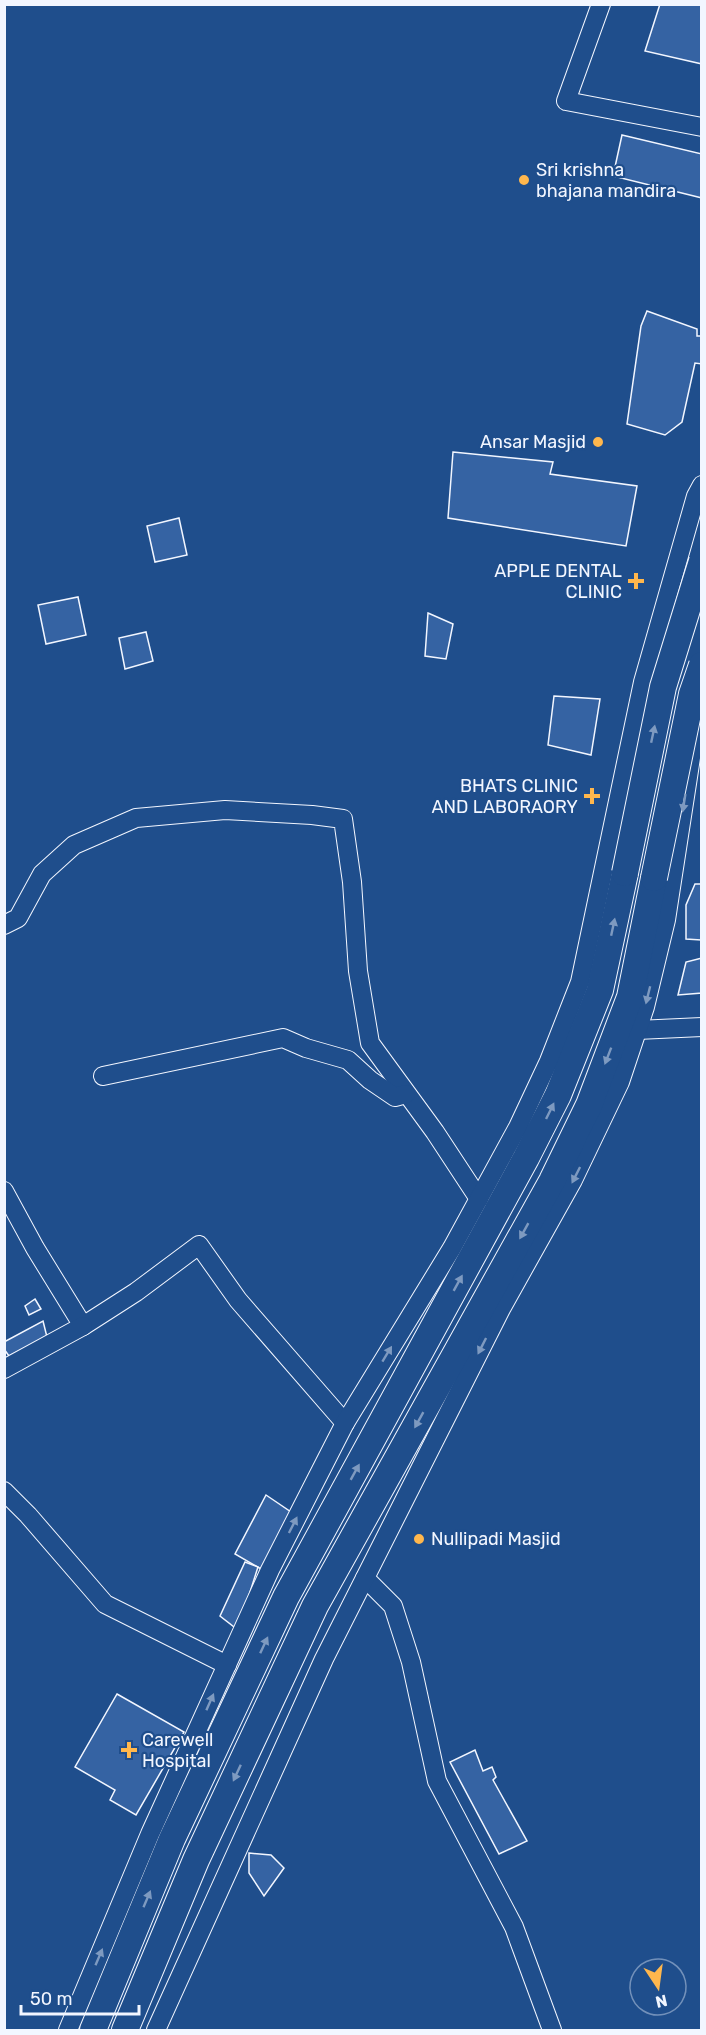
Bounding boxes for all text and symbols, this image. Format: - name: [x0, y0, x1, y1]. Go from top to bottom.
- place label: Sri krishna bhajana mandira: [536, 159, 676, 202]
- marker: Sri krishna bhajana mandira: [517, 173, 531, 187]
- place label: Ansar Masjid: [480, 431, 586, 453]
- marker: Ansar Masjid: [591, 435, 605, 449]
- place label: APPLE DENTAL CLINIC: [494, 560, 622, 603]
- marker: APPLE DENTAL CLINIC: [627, 572, 645, 590]
- one-way arrow: [649, 724, 659, 743]
- place label: BHATS CLINIC AND LABORAORY: [431, 775, 578, 818]
- marker: BHATS CLINIC AND LABORAORY: [583, 787, 601, 805]
- one-way arrow: [680, 794, 689, 813]
- one-way arrow: [609, 917, 618, 936]
- one-way arrow: [642, 986, 652, 1004]
- one-way arrow: [603, 1047, 612, 1065]
- one-way arrow: [545, 1102, 555, 1119]
- one-way arrow: [571, 1167, 580, 1184]
- one-way arrow: [519, 1223, 529, 1240]
- one-way arrow: [453, 1274, 463, 1291]
- one-way arrow: [478, 1338, 487, 1355]
- one-way arrow: [382, 1346, 393, 1362]
- one-way arrow: [413, 1412, 424, 1428]
- one-way arrow: [350, 1463, 360, 1480]
- one-way arrow: [288, 1516, 298, 1533]
- place label: Nullipadi Masjid: [431, 1528, 561, 1550]
- marker: Nullipadi Masjid: [412, 1532, 426, 1546]
- one-way arrow: [259, 1637, 268, 1654]
- one-way arrow: [205, 1692, 215, 1710]
- place label: Carewell Hospital: [142, 1729, 213, 1772]
- marker: Carewell Hospital: [120, 1741, 138, 1759]
- one-way arrow: [232, 1765, 241, 1782]
- one-way arrow: [143, 1890, 152, 1908]
- one-way arrow: [94, 1949, 103, 1966]
- north arrow: [628, 1957, 688, 2017]
- scale bar: [21, 1978, 140, 2016]
- text: 50 m: [30, 1988, 73, 2010]
- text: N: [654, 1991, 669, 2012]

